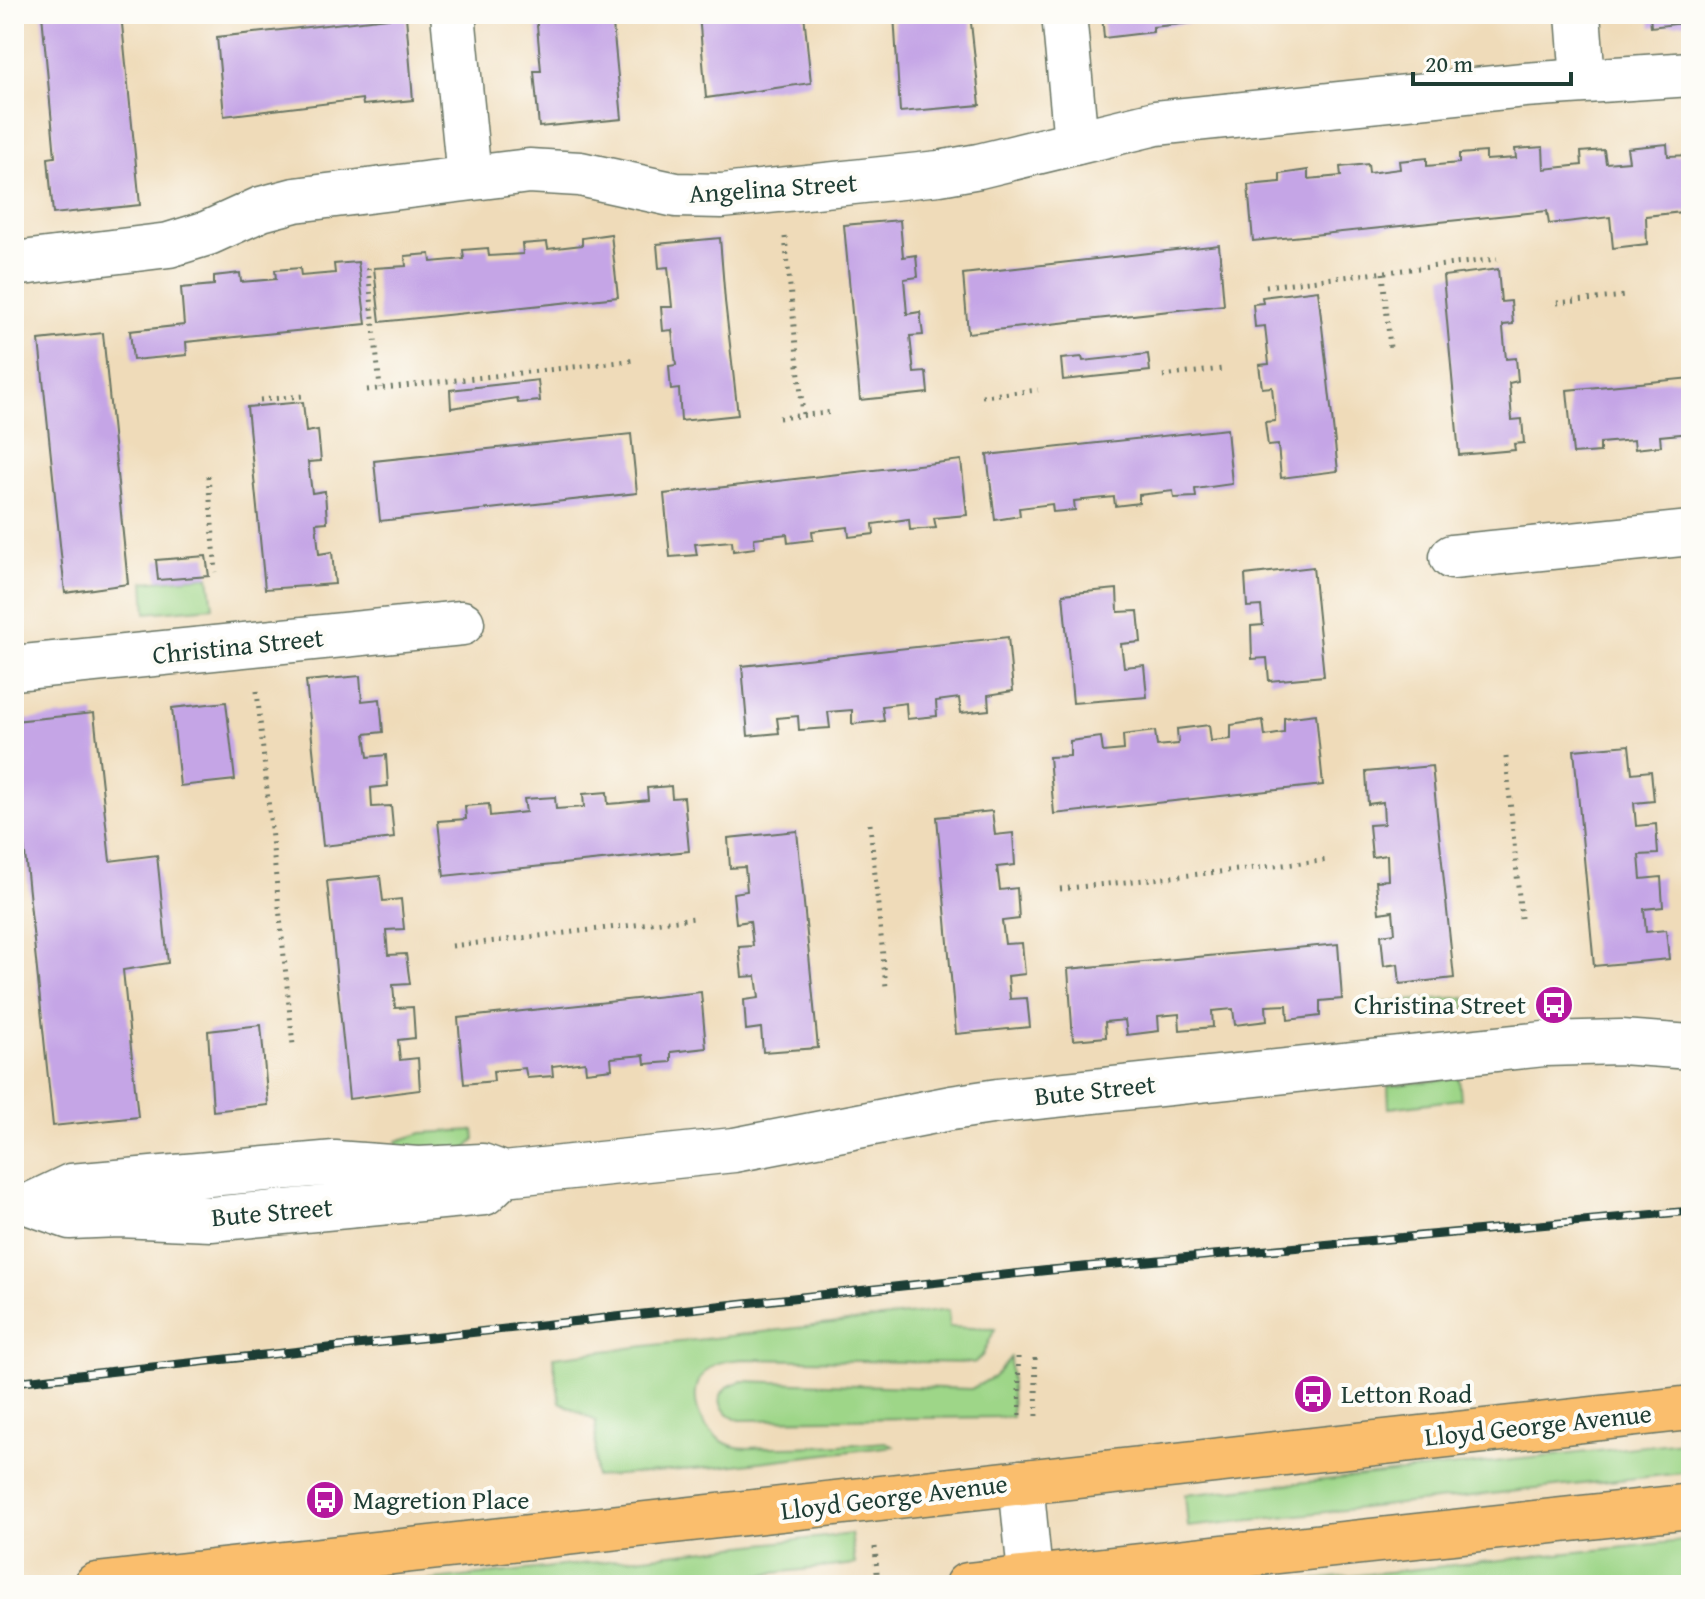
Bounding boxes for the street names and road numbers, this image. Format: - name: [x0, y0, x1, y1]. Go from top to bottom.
- street label: Angelina Street: [688, 162, 858, 213]
- street label: Christina Street: [150, 617, 325, 674]
- street label: Bute Street: [1032, 1064, 1157, 1115]
- street label: Bute Street: [210, 1187, 334, 1236]
- street label: Lloyd George Avenue: [1423, 1393, 1653, 1456]
- street label: Lloyd George Avenue: [778, 1463, 1009, 1530]

